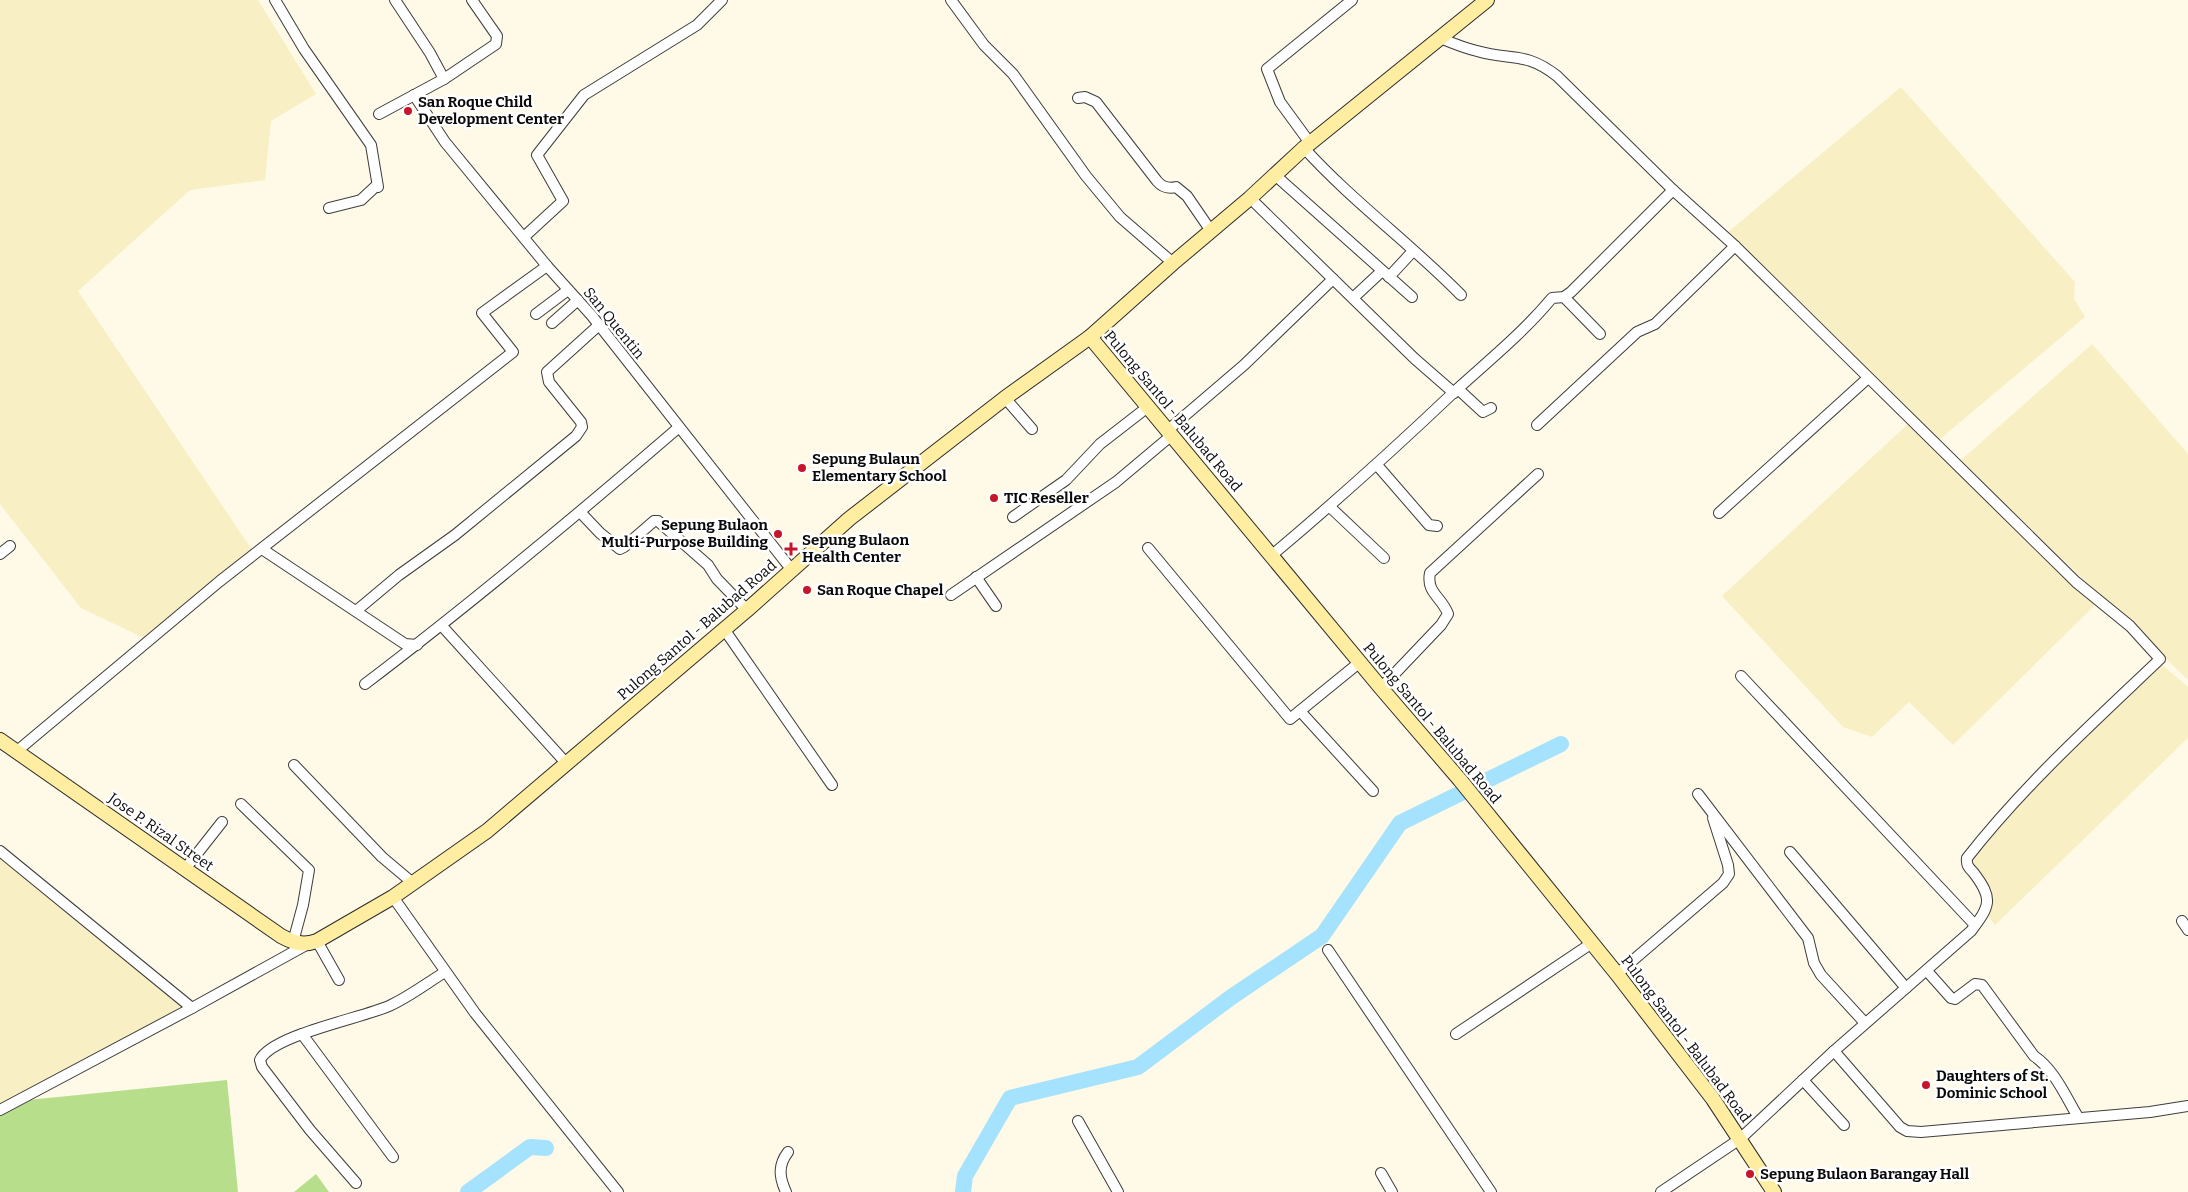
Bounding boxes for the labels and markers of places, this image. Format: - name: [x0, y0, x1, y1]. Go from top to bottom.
- place label: San Roque Child Development Center: [418, 93, 564, 128]
- marker: San Roque Child Development Center: [402, 105, 414, 117]
- place label: Sepung Bulaun Elementary School: [812, 450, 947, 485]
- marker: Sepung Bulaun Elementary School: [796, 462, 808, 474]
- place label: TIC Reseller: [1004, 489, 1089, 507]
- marker: TIC Reseller: [988, 492, 1000, 504]
- place label: Sepung Bulaon Multi-Purpose Building: [601, 516, 768, 551]
- marker: Sepung Bulaon Multi-Purpose Building: [772, 528, 784, 540]
- place label: Sepung Bulaon Health Center: [802, 531, 909, 566]
- marker: Sepung Bulaon Health Center: [784, 542, 798, 556]
- place label: San Roque Chapel: [817, 581, 944, 599]
- marker: San Roque Chapel: [801, 584, 813, 596]
- place label: Daughters of St. Dominic School: [1936, 1067, 2049, 1102]
- marker: Daughters of St. Dominic School: [1920, 1079, 1932, 1091]
- place label: Sepung Bulaon Barangay Hall: [1760, 1165, 1969, 1183]
- marker: Sepung Bulaon Barangay Hall: [1744, 1168, 1756, 1180]

